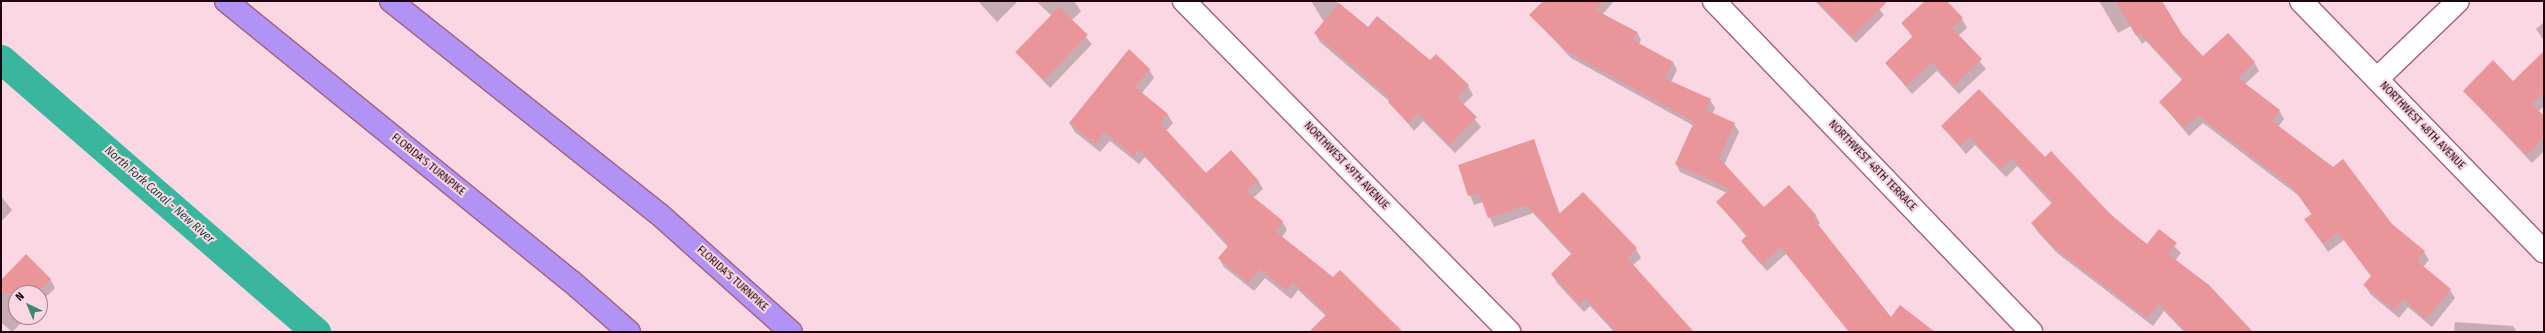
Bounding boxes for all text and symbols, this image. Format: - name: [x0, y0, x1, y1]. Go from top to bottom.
- street label: NORTHWEST 48TH AVENUE: [2377, 79, 2467, 173]
- street label: NORTHWEST 48TH TERRACE: [1825, 118, 1919, 214]
- street label: NORTHWEST 49TH AVENUE: [1301, 119, 1391, 213]
- street label: FLORIDA'S TURNPIKE: [389, 131, 467, 199]
- water label: North Fork Canal - New River: [101, 144, 217, 246]
- street label: FLORIDA'S TURNPIKE: [694, 244, 770, 314]
- north arrow: [8, 285, 48, 325]
- text: N: [13, 290, 27, 304]

